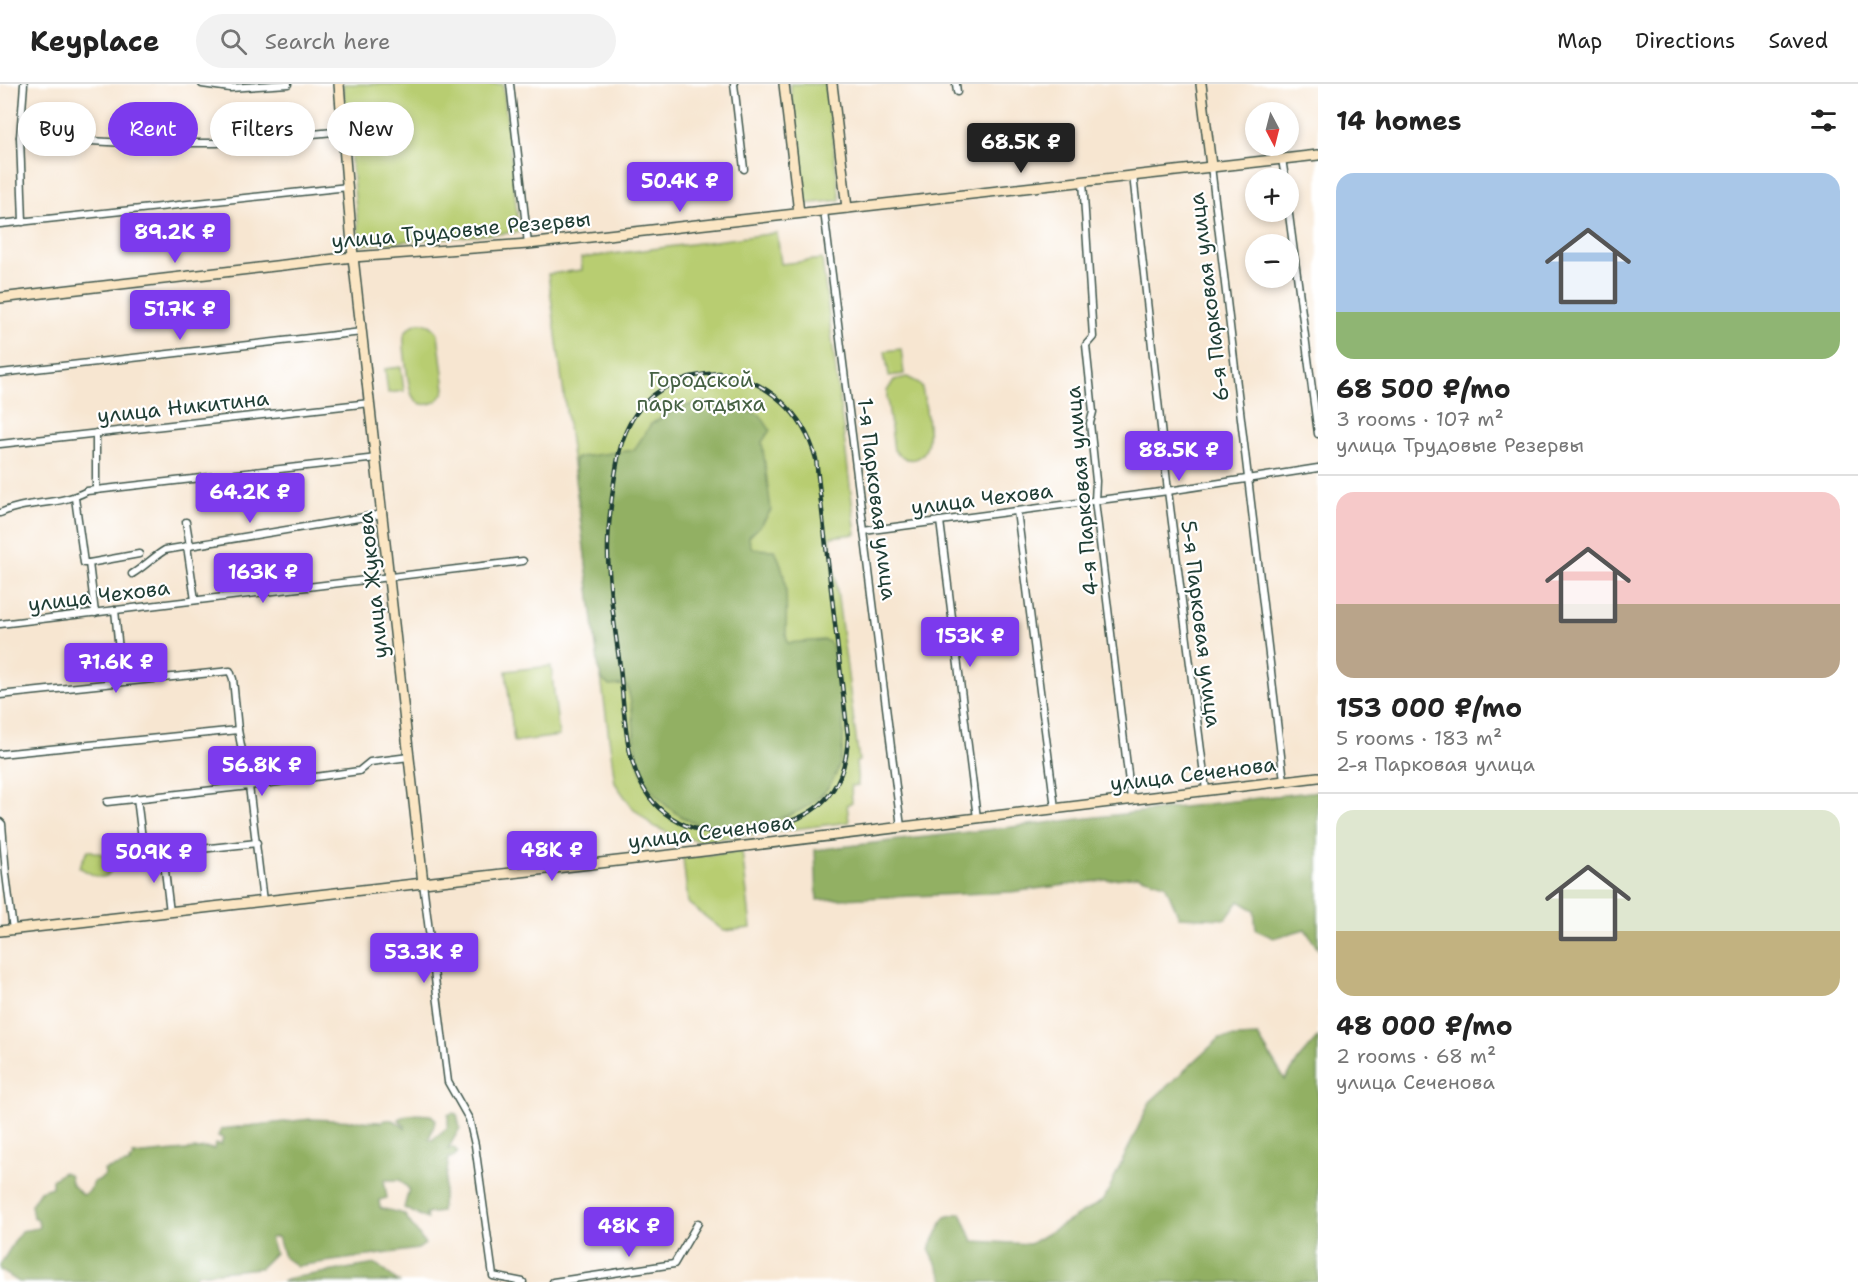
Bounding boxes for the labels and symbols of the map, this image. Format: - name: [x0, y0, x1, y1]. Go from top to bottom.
- north arrow: [1245, 102, 1299, 156]
- pin: 68.5K ₽: [966, 123, 1076, 174]
- pin: 50.4K ₽: [625, 162, 735, 213]
- street label: 6-я Парковая улица: [1182, 191, 1236, 403]
- street label: улица Трудовые Резервы: [330, 205, 592, 255]
- pin: 89.2K ₽: [120, 213, 230, 264]
- pin: 51.7K ₽: [125, 290, 235, 341]
- park label: Городской парк отдыха: [637, 366, 765, 418]
- street label: улица Никитина: [96, 384, 270, 430]
- street label: 4-я Парковая улица: [1059, 385, 1105, 597]
- street label: 1-я Парковая улица: [851, 396, 903, 602]
- pin: 88.5K ₽: [1124, 431, 1234, 482]
- pin: 64.2K ₽: [195, 473, 305, 524]
- street label: улица Чехова: [910, 476, 1054, 522]
- street label: улица Жукова: [351, 510, 395, 660]
- street label: 5-я Парковая улица: [1174, 519, 1228, 729]
- pin: 163K ₽: [214, 553, 312, 604]
- street label: улица Чехова: [27, 573, 171, 619]
- pin: 153K ₽: [921, 617, 1019, 668]
- pin: 71.6K ₽: [61, 643, 171, 694]
- pin: 56.8K ₽: [207, 746, 317, 797]
- street label: улица Сеченова: [1109, 750, 1277, 798]
- street label: улица Сеченова: [627, 808, 795, 856]
- pin: 48K ₽: [510, 831, 594, 882]
- pin: 50.9K ₽: [99, 833, 209, 884]
- pin: 53.3K ₽: [369, 933, 479, 984]
- pin: 48K ₽: [587, 1207, 671, 1258]

